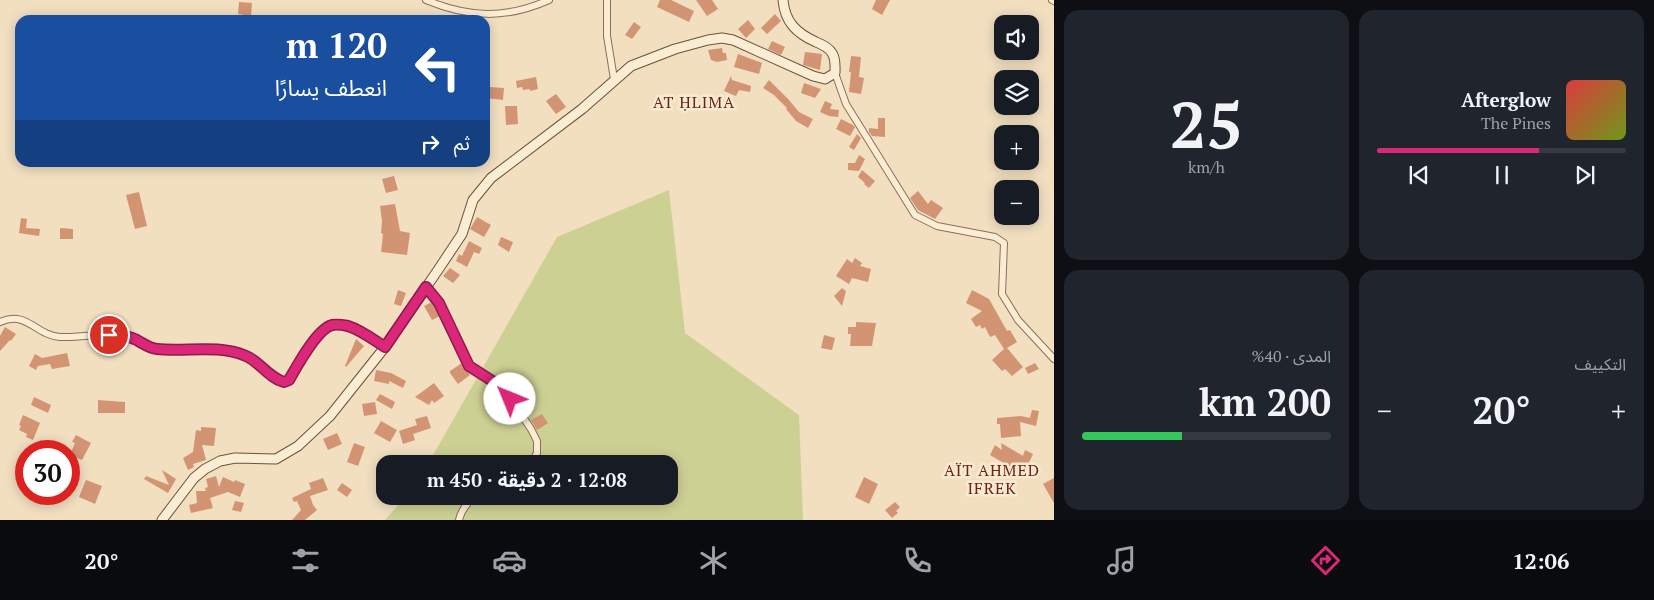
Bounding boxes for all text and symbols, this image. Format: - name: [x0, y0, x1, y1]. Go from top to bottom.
- map controls: [994, 15, 1039, 225]
- button: sound: [994, 15, 1039, 60]
- text: 120 m: [286, 22, 387, 68]
- icon: left: [405, 35, 470, 100]
- button: layers: [994, 70, 1039, 115]
- text: انعطف يسارًا: [275, 73, 387, 102]
- text: 25: [1170, 80, 1243, 167]
- text: Afterglow: [1461, 87, 1551, 112]
- district label: AT ḤLIMA: [653, 91, 735, 113]
- text: The Pines: [1481, 112, 1551, 134]
- button: +: [994, 125, 1039, 170]
- icon: right: [416, 130, 444, 158]
- text: ثم: [454, 130, 470, 155]
- text: km/h: [1188, 156, 1225, 178]
- icon: previous: [1405, 161, 1433, 189]
- icon: pause: [1488, 161, 1516, 189]
- icon: next: [1571, 161, 1599, 189]
- button: −: [994, 180, 1039, 225]
- pin: [88, 314, 130, 356]
- icon: arrive: [95, 321, 123, 349]
- text: المدى · 40%: [1252, 345, 1331, 367]
- text: التكييف: [1574, 353, 1626, 375]
- position arrow: [483, 372, 535, 424]
- text: 200 km: [1199, 377, 1331, 427]
- text: 20°: [1472, 385, 1531, 435]
- text: −: [1377, 392, 1392, 429]
- text: +: [1611, 392, 1626, 429]
- speed limit sign: 30: [15, 440, 80, 505]
- district label: AÏT AHMED IFREK: [944, 459, 1040, 499]
- text: 12:08 · 2 دقيقة · 450 m: [427, 467, 627, 492]
- icon: filters: [288, 543, 323, 578]
- icon: car: [492, 543, 527, 578]
- icon: climate: [696, 543, 731, 578]
- icon: phone: [900, 543, 935, 578]
- icon: music: [1104, 543, 1139, 578]
- icon: directions: [1308, 543, 1343, 578]
- text: 20°: [85, 546, 119, 575]
- text: 12:06: [1512, 546, 1569, 575]

